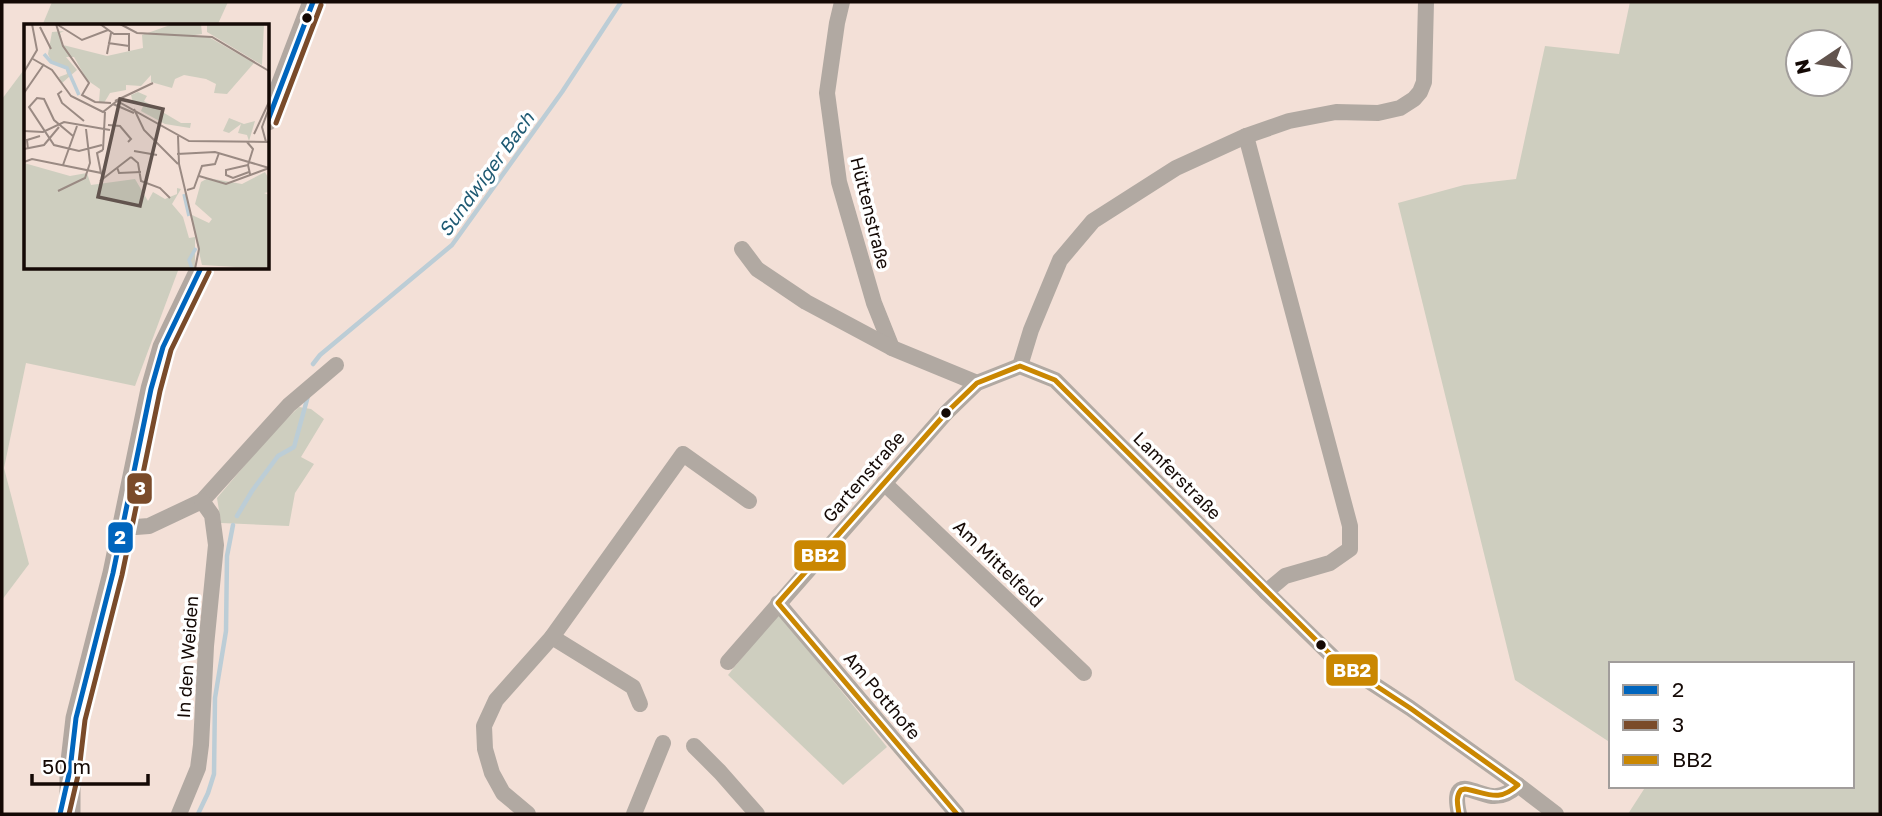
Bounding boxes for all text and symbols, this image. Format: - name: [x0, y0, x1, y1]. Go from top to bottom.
- unlabelled marker: [300, 11, 314, 25]
- inset map: [24, 24, 270, 270]
- north arrow: [1784, 28, 1854, 98]
- text: N: [1789, 57, 1815, 77]
- water label: Sundwiger Bach: [433, 106, 539, 240]
- street label: Hüttenstraße: [846, 154, 896, 271]
- unlabelled marker: [939, 406, 953, 420]
- street label: Gartenstraße: [818, 426, 909, 526]
- street label: Lamferstraße: [1129, 427, 1226, 524]
- line badge: 3: [126, 472, 153, 505]
- text: 3: [134, 476, 146, 499]
- street label: Am Mittelfeld: [949, 515, 1048, 612]
- line badge: 2: [107, 521, 134, 554]
- text: 2: [114, 525, 126, 548]
- line badge: BB2: [793, 539, 847, 572]
- text: BB2: [801, 543, 839, 566]
- street label: In den Weiden: [172, 595, 202, 719]
- unlabelled marker: [1314, 638, 1328, 652]
- street label: Am Potthofe: [840, 647, 926, 744]
- line badge: BB2: [1325, 653, 1379, 687]
- text: BB2: [1333, 658, 1371, 681]
- legend: [1609, 662, 1854, 788]
- text: 2: [1672, 676, 1684, 702]
- text: 3: [1672, 711, 1684, 737]
- scale bar: [32, 742, 147, 786]
- text: BB2: [1672, 746, 1712, 772]
- text: 50 m: [42, 753, 91, 779]

